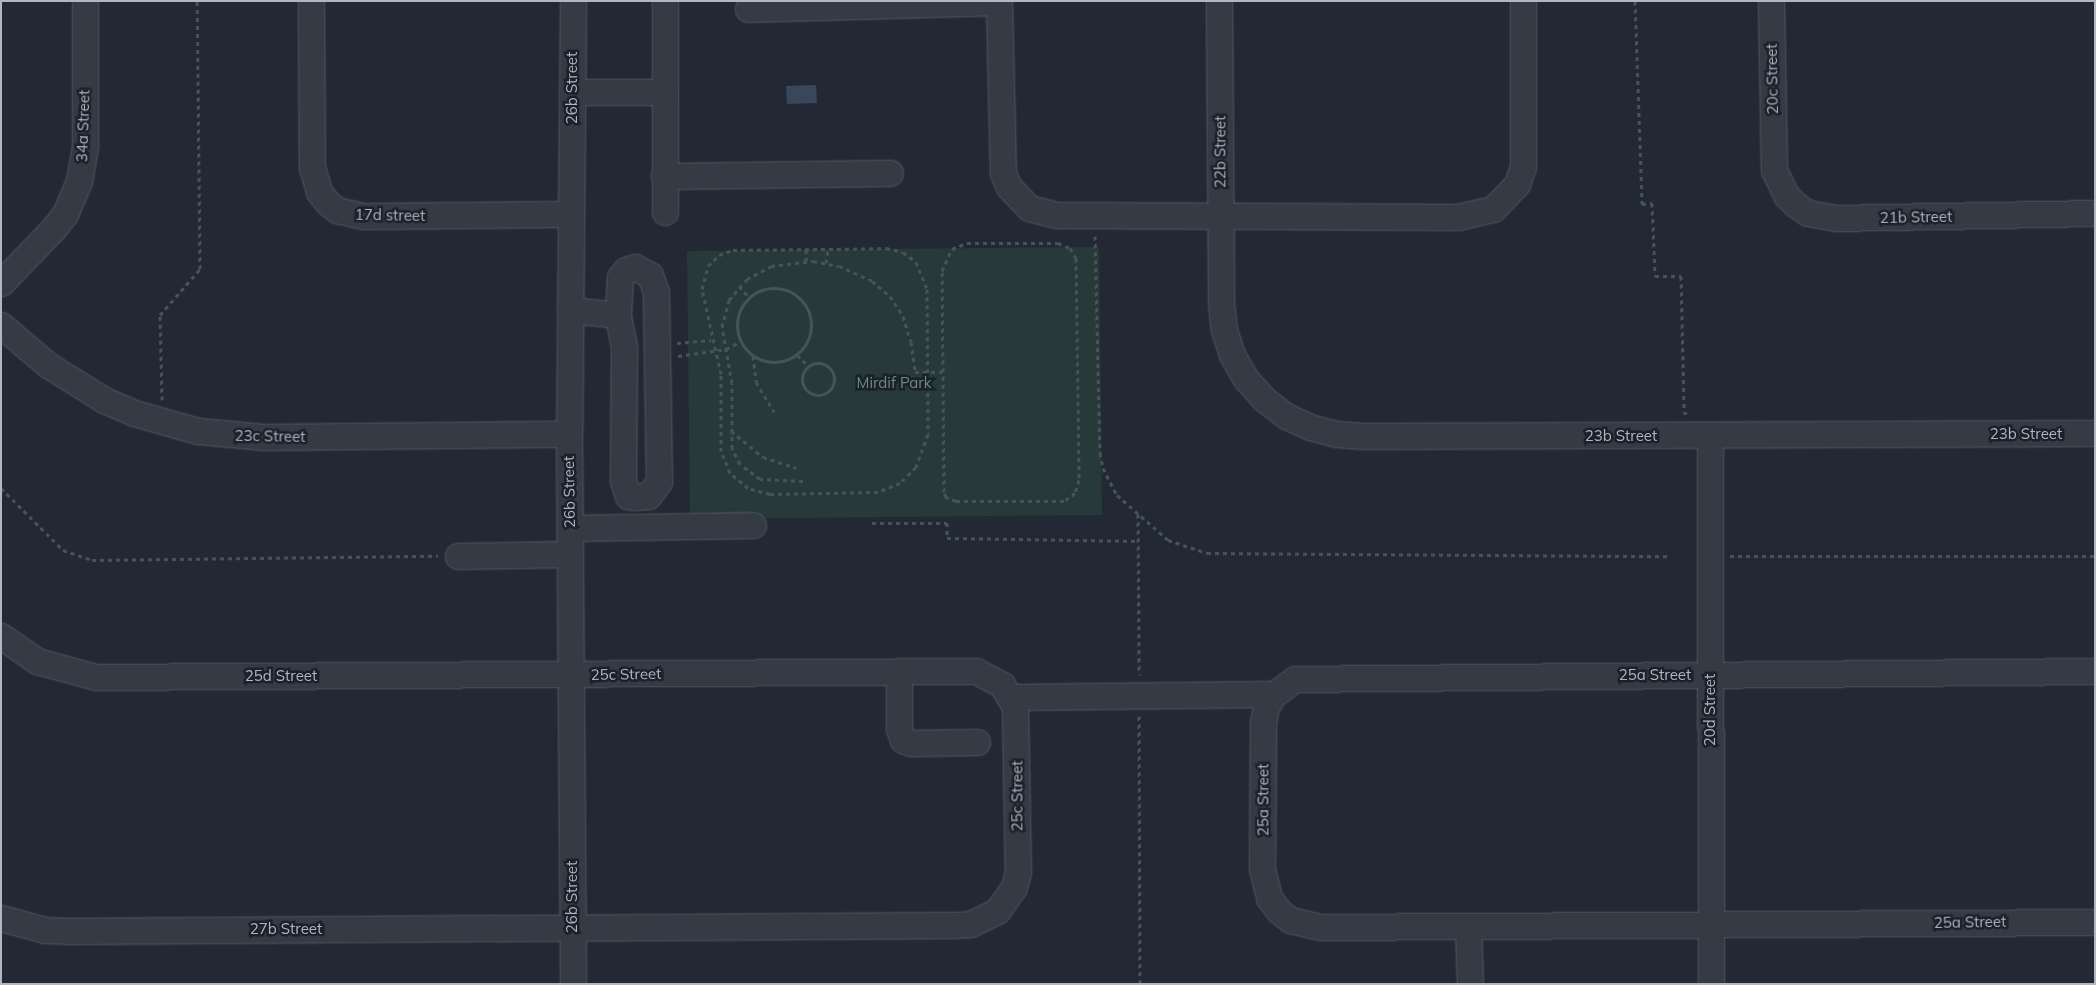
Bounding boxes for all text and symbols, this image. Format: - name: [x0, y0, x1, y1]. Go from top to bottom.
- street label: 20c Street: [1762, 43, 1782, 115]
- street label: 26b Street: [563, 52, 581, 124]
- street label: 34a Street: [73, 90, 93, 162]
- street label: 22b Street: [1211, 116, 1229, 188]
- street label: 17d street: [355, 205, 425, 225]
- street label: 21b Street: [1880, 207, 1952, 227]
- park label: Mirdif Park: [857, 374, 931, 392]
- street label: 23b Street: [1990, 425, 2062, 443]
- street label: 23c Street: [234, 426, 306, 446]
- street label: 23b Street: [1585, 427, 1657, 445]
- street label: 26b Street: [559, 456, 579, 528]
- street label: 25c Street: [590, 664, 662, 684]
- street label: 25a Street: [1619, 666, 1691, 684]
- street label: 25d Street: [245, 667, 317, 685]
- street label: 20d Street: [1701, 674, 1719, 746]
- street label: 25c Street: [1008, 761, 1026, 831]
- street label: 25a Street: [1254, 764, 1272, 836]
- street label: 26b Street: [563, 861, 581, 933]
- street label: 25a Street: [1934, 912, 2006, 932]
- street label: 27b Street: [250, 920, 322, 938]

